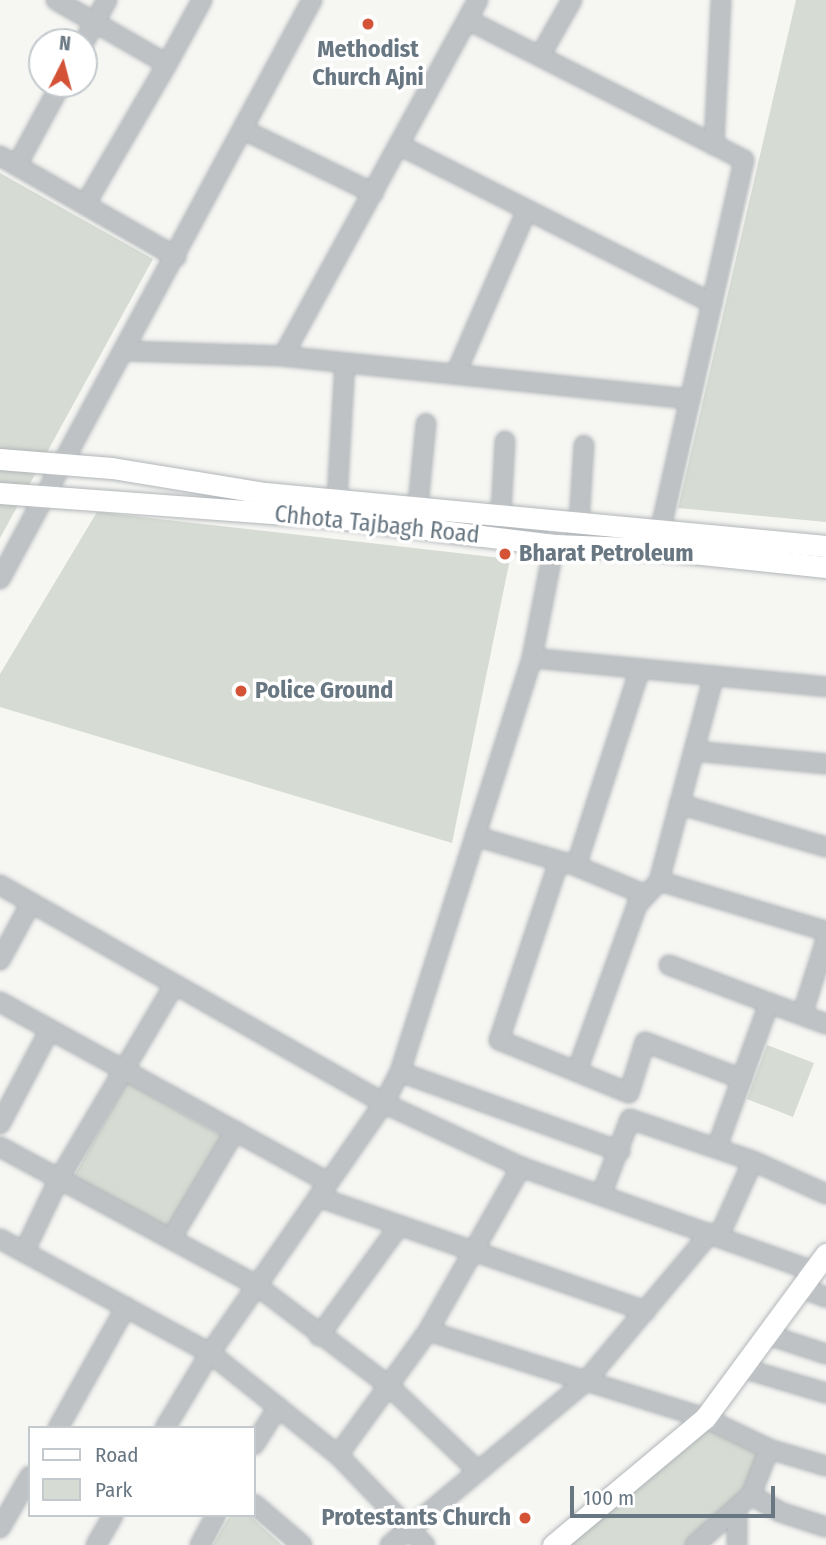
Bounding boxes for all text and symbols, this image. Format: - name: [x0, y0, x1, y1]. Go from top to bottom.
- marker: Methodist Church Ajni: [360, 16, 376, 32]
- north arrow: [28, 28, 98, 98]
- text: N: [58, 32, 72, 56]
- place label: Methodist Church Ajni: [312, 36, 424, 92]
- street label: Chhota Tajbagh Road: [273, 500, 481, 550]
- place label: Bharat Petroleum: [519, 540, 694, 568]
- marker: Bharat Petroleum: [497, 546, 513, 562]
- place label: Police Ground: [255, 677, 393, 705]
- marker: Police Ground: [233, 683, 249, 699]
- legend: [28, 1426, 256, 1517]
- text: Road: [95, 1442, 139, 1468]
- scale bar: [574, 1472, 779, 1516]
- text: Park: [95, 1477, 132, 1503]
- text: 100 m: [583, 1485, 634, 1511]
- place label: Protestants Church: [322, 1504, 511, 1532]
- marker: Protestants Church: [517, 1510, 533, 1526]

